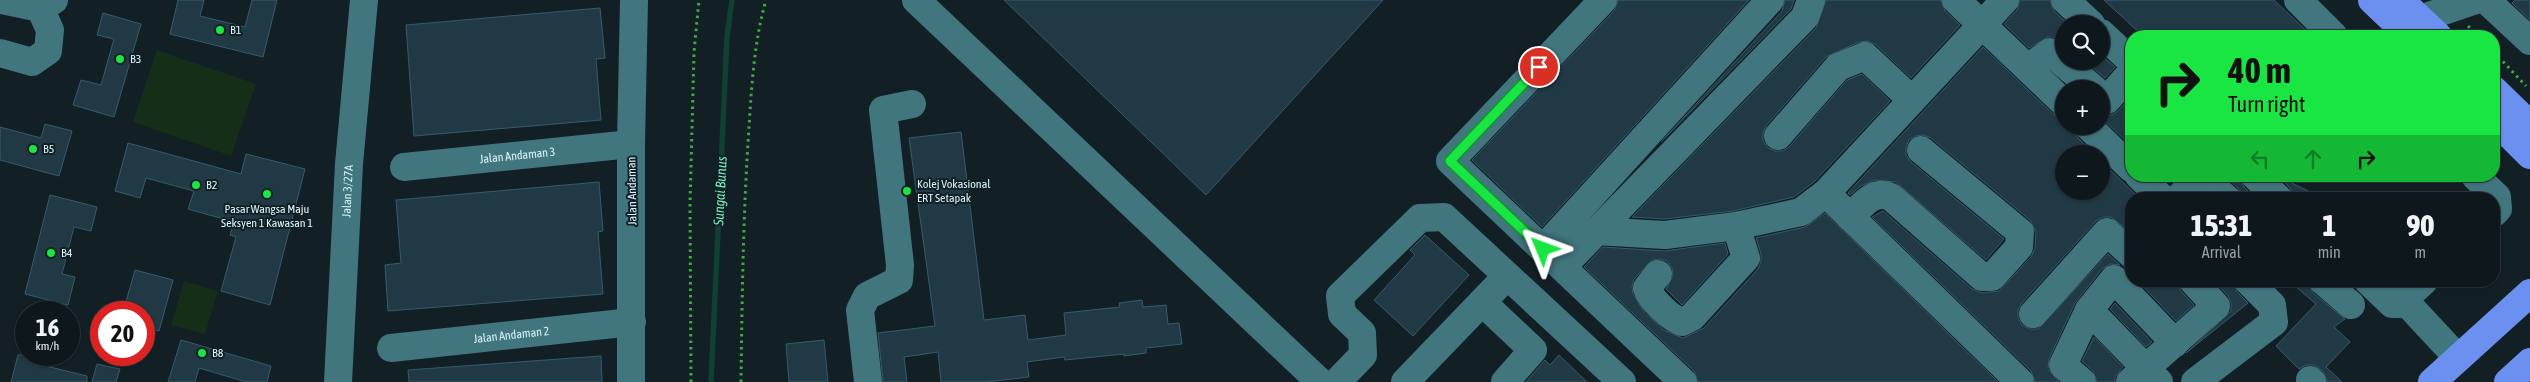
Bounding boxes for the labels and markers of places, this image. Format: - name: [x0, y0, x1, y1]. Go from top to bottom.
- place label: B1: [230, 23, 242, 37]
- marker: B1: [214, 24, 226, 36]
- pin: [1518, 46, 1560, 88]
- place label: B3: [130, 52, 141, 66]
- marker: B3: [114, 53, 126, 65]
- place label: B5: [43, 142, 54, 156]
- marker: B5: [27, 143, 39, 155]
- place label: Kolej Vokasional ERT Setapak: [917, 177, 991, 205]
- place label: B2: [206, 178, 217, 192]
- marker: B2: [190, 179, 202, 191]
- marker: Kolej Vokasional ERT Setapak: [901, 185, 913, 197]
- marker: Pasar Wangsa Maju Seksyen 1 Kawasan 1: [261, 188, 273, 200]
- place label: Pasar Wangsa Maju Seksyen 1 Kawasan 1: [221, 202, 313, 230]
- place label: B4: [61, 246, 73, 260]
- marker: B4: [45, 247, 57, 259]
- place label: B8: [212, 346, 224, 360]
- marker: B8: [196, 347, 208, 359]

